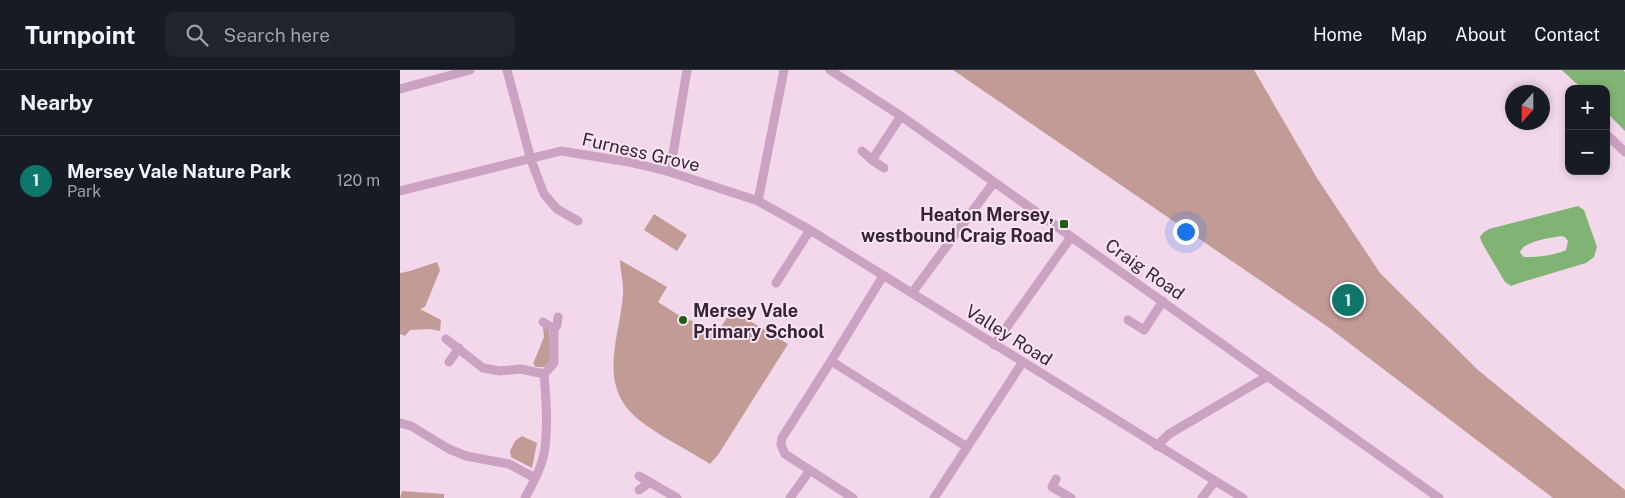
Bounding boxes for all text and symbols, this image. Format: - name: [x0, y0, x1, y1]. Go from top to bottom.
- search box: [165, 12, 515, 57]
- text: Turnpoint: [25, 21, 135, 49]
- icon: search: [183, 21, 211, 49]
- text: Search here: [223, 24, 330, 46]
- text: Home: [1313, 24, 1363, 45]
- text: Map: [1391, 24, 1427, 45]
- text: About: [1455, 24, 1506, 45]
- text: Contact: [1534, 24, 1600, 45]
- north arrow: [1505, 85, 1550, 130]
- map controls: [1565, 85, 1610, 175]
- button: +: [1565, 85, 1610, 130]
- text: Nearby: [20, 90, 93, 115]
- street label: Furness Grove: [580, 128, 702, 176]
- button: −: [1565, 130, 1610, 175]
- text: Mersey Vale Nature Park: [67, 160, 291, 182]
- text: 1: [33, 171, 39, 190]
- text: 120 m: [336, 171, 380, 190]
- text: Park: [67, 182, 101, 201]
- place label: Heaton Mersey, westbound Craig Road: [861, 204, 1054, 246]
- marker: Heaton Mersey, westbound Craig Road: [1058, 218, 1070, 230]
- your location: [1173, 219, 1199, 245]
- street label: Craig Road: [1101, 234, 1189, 304]
- pin: 1: [1332, 281, 1364, 319]
- place label: Mersey Vale Primary School: [693, 300, 825, 342]
- street label: Valley Road: [962, 300, 1056, 370]
- marker: Mersey Vale Primary School: [677, 314, 689, 326]

